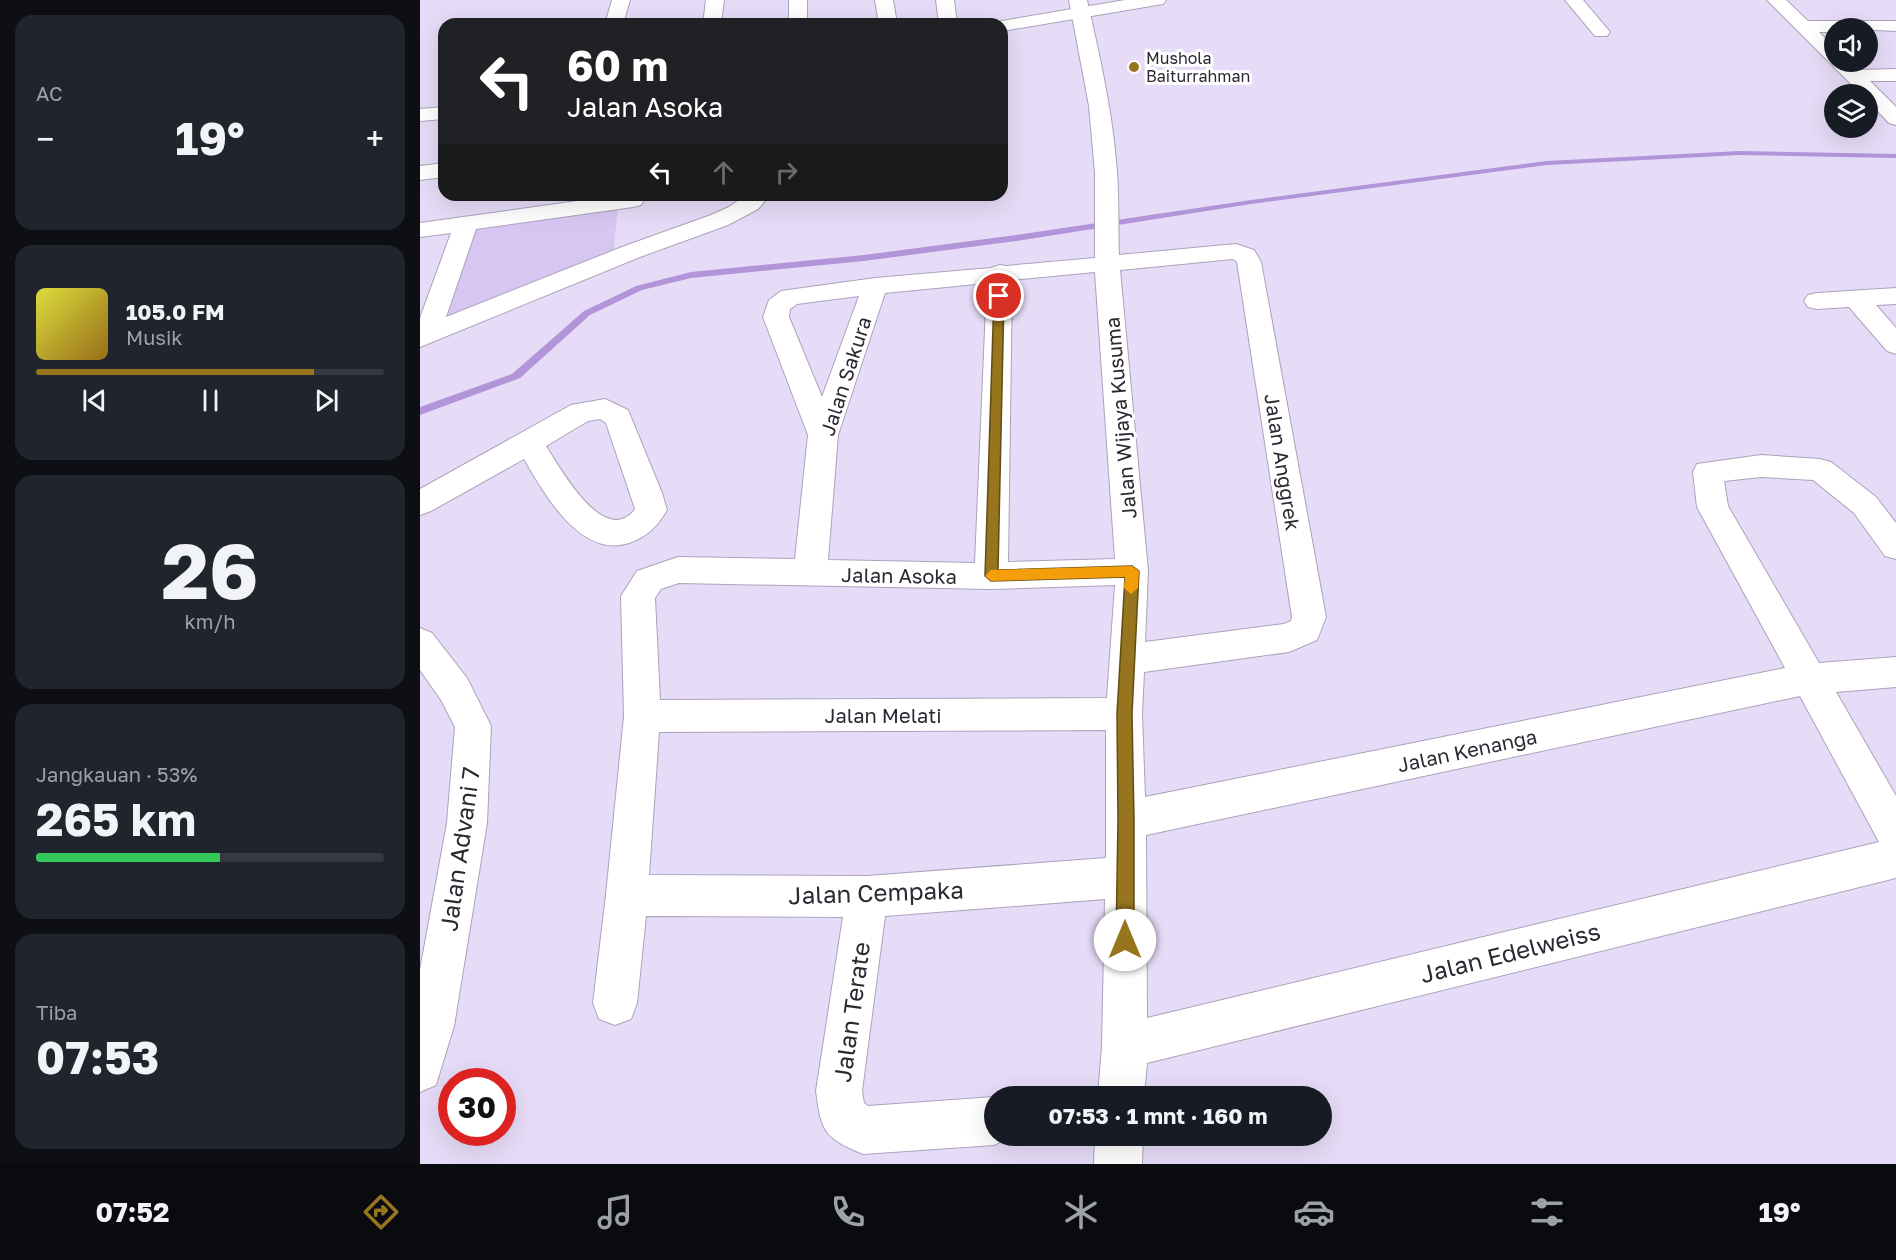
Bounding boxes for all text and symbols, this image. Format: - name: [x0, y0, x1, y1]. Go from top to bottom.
- map controls: [1824, 18, 1878, 138]
- button: sound: [1824, 18, 1878, 72]
- text: 60 m: [567, 40, 668, 90]
- icon: left: [468, 42, 546, 120]
- place label: Mushola Baiturrahman: [1146, 48, 1250, 86]
- marker: Mushola Baiturrahman: [1127, 60, 1141, 74]
- text: AC: [36, 81, 63, 105]
- button: layers: [1824, 84, 1878, 138]
- text: Jalan Asoka: [567, 91, 723, 123]
- text: 19°: [175, 111, 245, 165]
- text: −: [36, 119, 54, 158]
- text: +: [366, 119, 384, 158]
- icon: left: [644, 156, 677, 189]
- icon: ahead: [707, 156, 740, 189]
- icon: right: [770, 156, 803, 189]
- pin: [973, 270, 1024, 321]
- icon: arrive: [982, 279, 1015, 312]
- text: 105.0 FM: [126, 298, 225, 325]
- street label: Jalan Sakura: [814, 313, 876, 439]
- street label: Jalan Wijaya Kusuma: [1099, 316, 1141, 520]
- text: Musik: [126, 325, 183, 349]
- icon: previous: [78, 384, 111, 417]
- icon: pause: [194, 384, 227, 417]
- icon: next: [310, 384, 343, 417]
- street label: Jalan Anggrek: [1260, 392, 1306, 532]
- text: 26: [161, 523, 259, 616]
- street label: Jalan Asoka: [841, 562, 957, 588]
- text: km/h: [185, 609, 235, 633]
- street label: Jalan Melati: [824, 703, 942, 727]
- street label: Jalan Kenanga: [1395, 724, 1539, 776]
- text: Jangkauan · 53%: [36, 762, 197, 786]
- street label: Jalan Advani 7: [433, 765, 485, 933]
- text: 265 km: [36, 792, 196, 846]
- street label: Jalan Cempaka: [788, 874, 964, 910]
- position arrow: [1093, 908, 1157, 972]
- street label: Jalan Edelweiss: [1417, 916, 1603, 988]
- street label: Jalan Terate: [827, 940, 875, 1084]
- text: Tiba: [36, 1000, 77, 1024]
- text: 07:53: [36, 1030, 159, 1084]
- speed limit sign: 30: [438, 1068, 516, 1146]
- text: 07:53 · 1 mnt · 160 m: [1049, 1102, 1267, 1129]
- icon: directions: [360, 1191, 402, 1233]
- icon: music: [594, 1191, 636, 1233]
- icon: phone: [827, 1191, 869, 1233]
- icon: climate: [1060, 1191, 1102, 1233]
- icon: car: [1293, 1191, 1335, 1233]
- icon: filters: [1526, 1191, 1568, 1233]
- text: 07:52: [96, 1196, 169, 1228]
- text: 19°: [1759, 1196, 1800, 1228]

